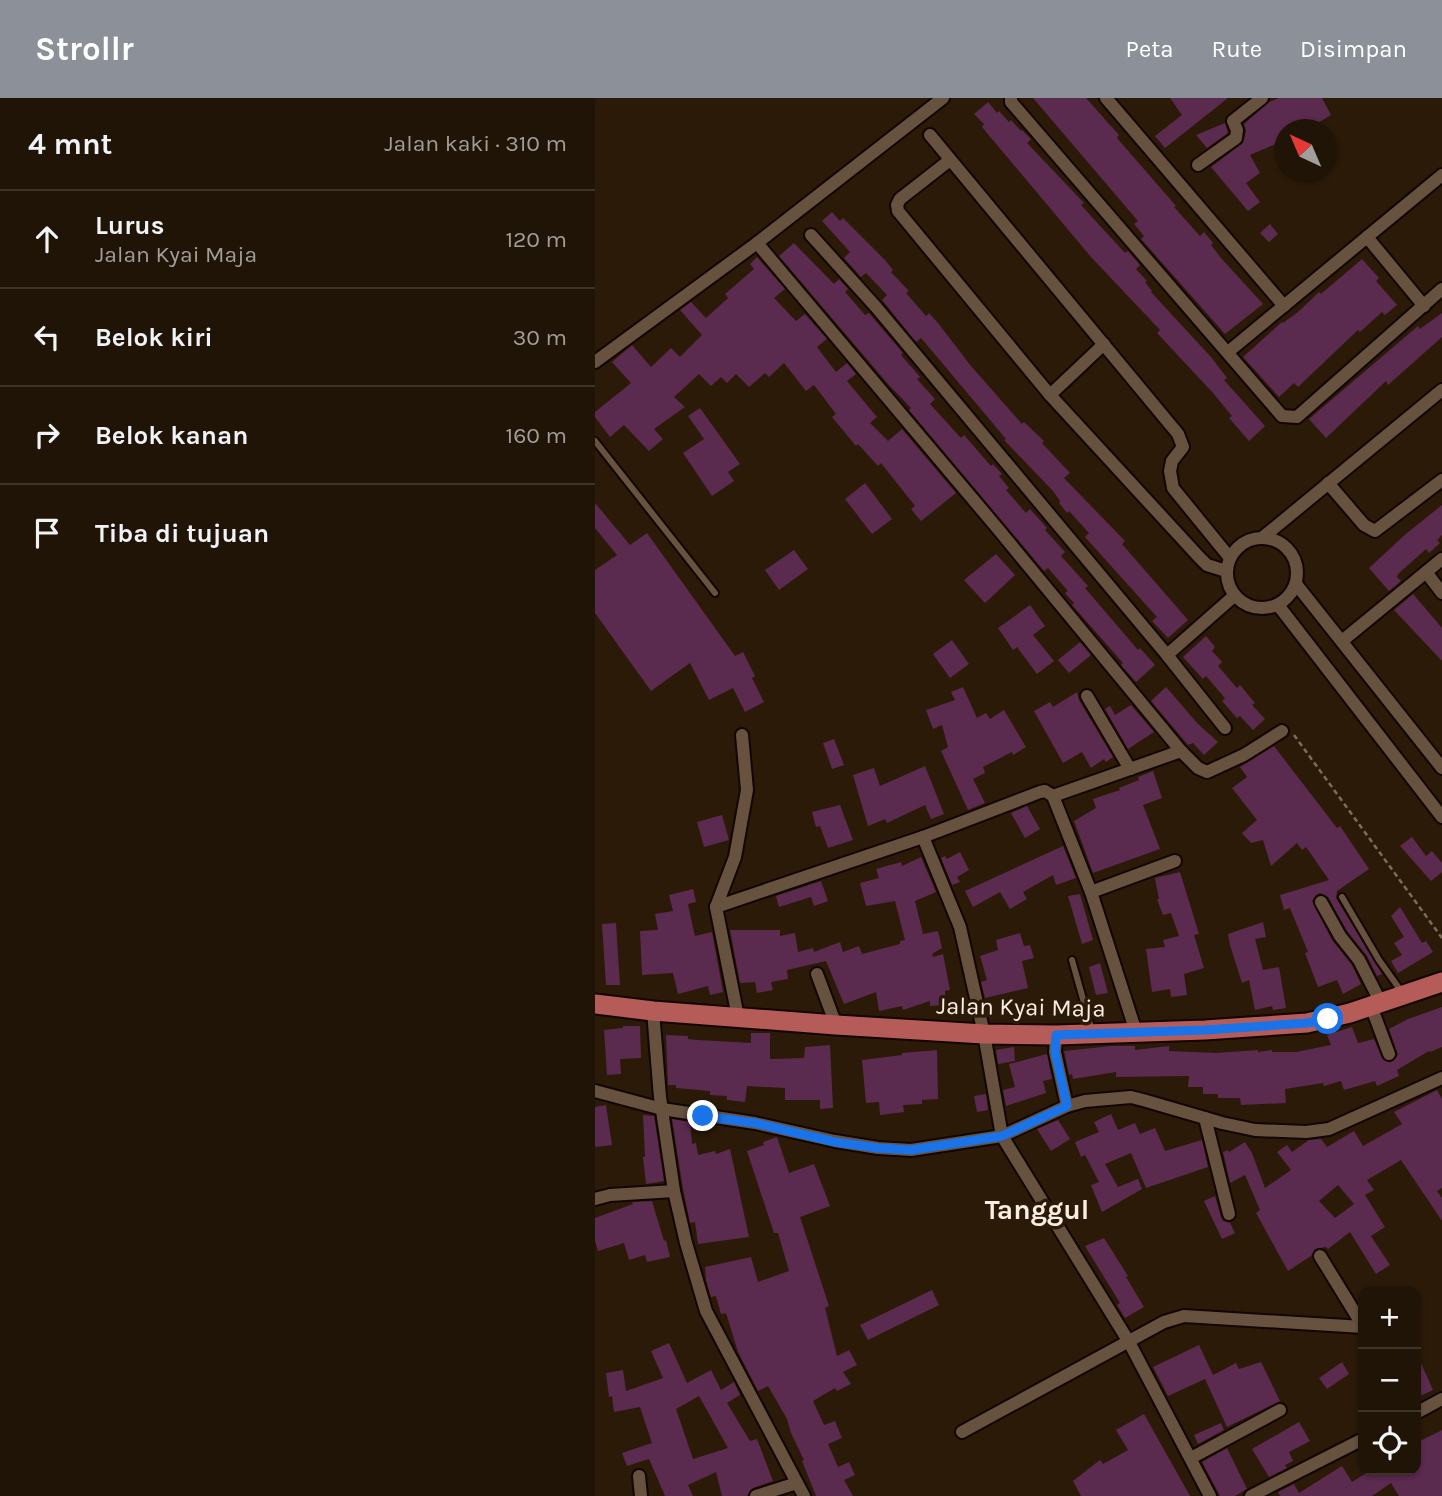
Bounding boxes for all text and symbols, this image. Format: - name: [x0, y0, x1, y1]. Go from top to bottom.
- text: Strollr: [35, 30, 134, 68]
- text: Peta: [1126, 35, 1173, 63]
- text: Rute: [1211, 35, 1262, 63]
- text: Disimpan: [1300, 35, 1407, 63]
- north arrow: [1274, 119, 1337, 182]
- text: 4 mnt: [28, 126, 112, 162]
- text: Jalan kaki · 310 m: [384, 130, 567, 157]
- text: Lurus: [95, 210, 164, 241]
- icon: ahead: [28, 220, 66, 258]
- text: 120 m: [505, 226, 567, 253]
- text: Jalan Kyai Maja: [95, 241, 257, 268]
- icon: left: [28, 318, 66, 356]
- text: Belok kiri: [95, 322, 213, 353]
- text: 30 m: [513, 324, 567, 351]
- icon: right: [28, 416, 66, 454]
- text: Belok kanan: [95, 420, 248, 451]
- text: 160 m: [506, 422, 567, 449]
- icon: arrive: [28, 514, 66, 552]
- text: Tiba di tujuan: [95, 518, 269, 549]
- street label: Jalan Kyai Maja: [936, 992, 1106, 1022]
- route start: [1312, 1003, 1343, 1034]
- route end: [687, 1100, 718, 1131]
- district label: Tanggul: [985, 1193, 1089, 1226]
- map controls: [1358, 1286, 1421, 1475]
- button: +: [1358, 1286, 1421, 1349]
- button: −: [1358, 1349, 1421, 1412]
- button: locate: [1358, 1412, 1421, 1475]

